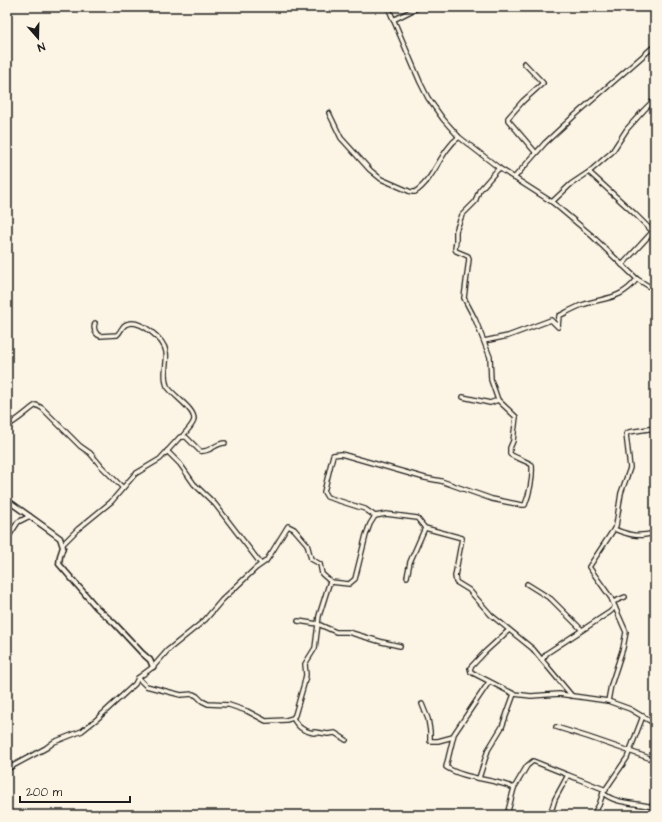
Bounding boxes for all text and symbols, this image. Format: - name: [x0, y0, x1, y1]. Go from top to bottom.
- north arrow: [18, 18, 58, 58]
- text: N: [35, 39, 47, 55]
- scale bar: [20, 778, 130, 804]
- text: 200 m: [26, 784, 63, 801]

